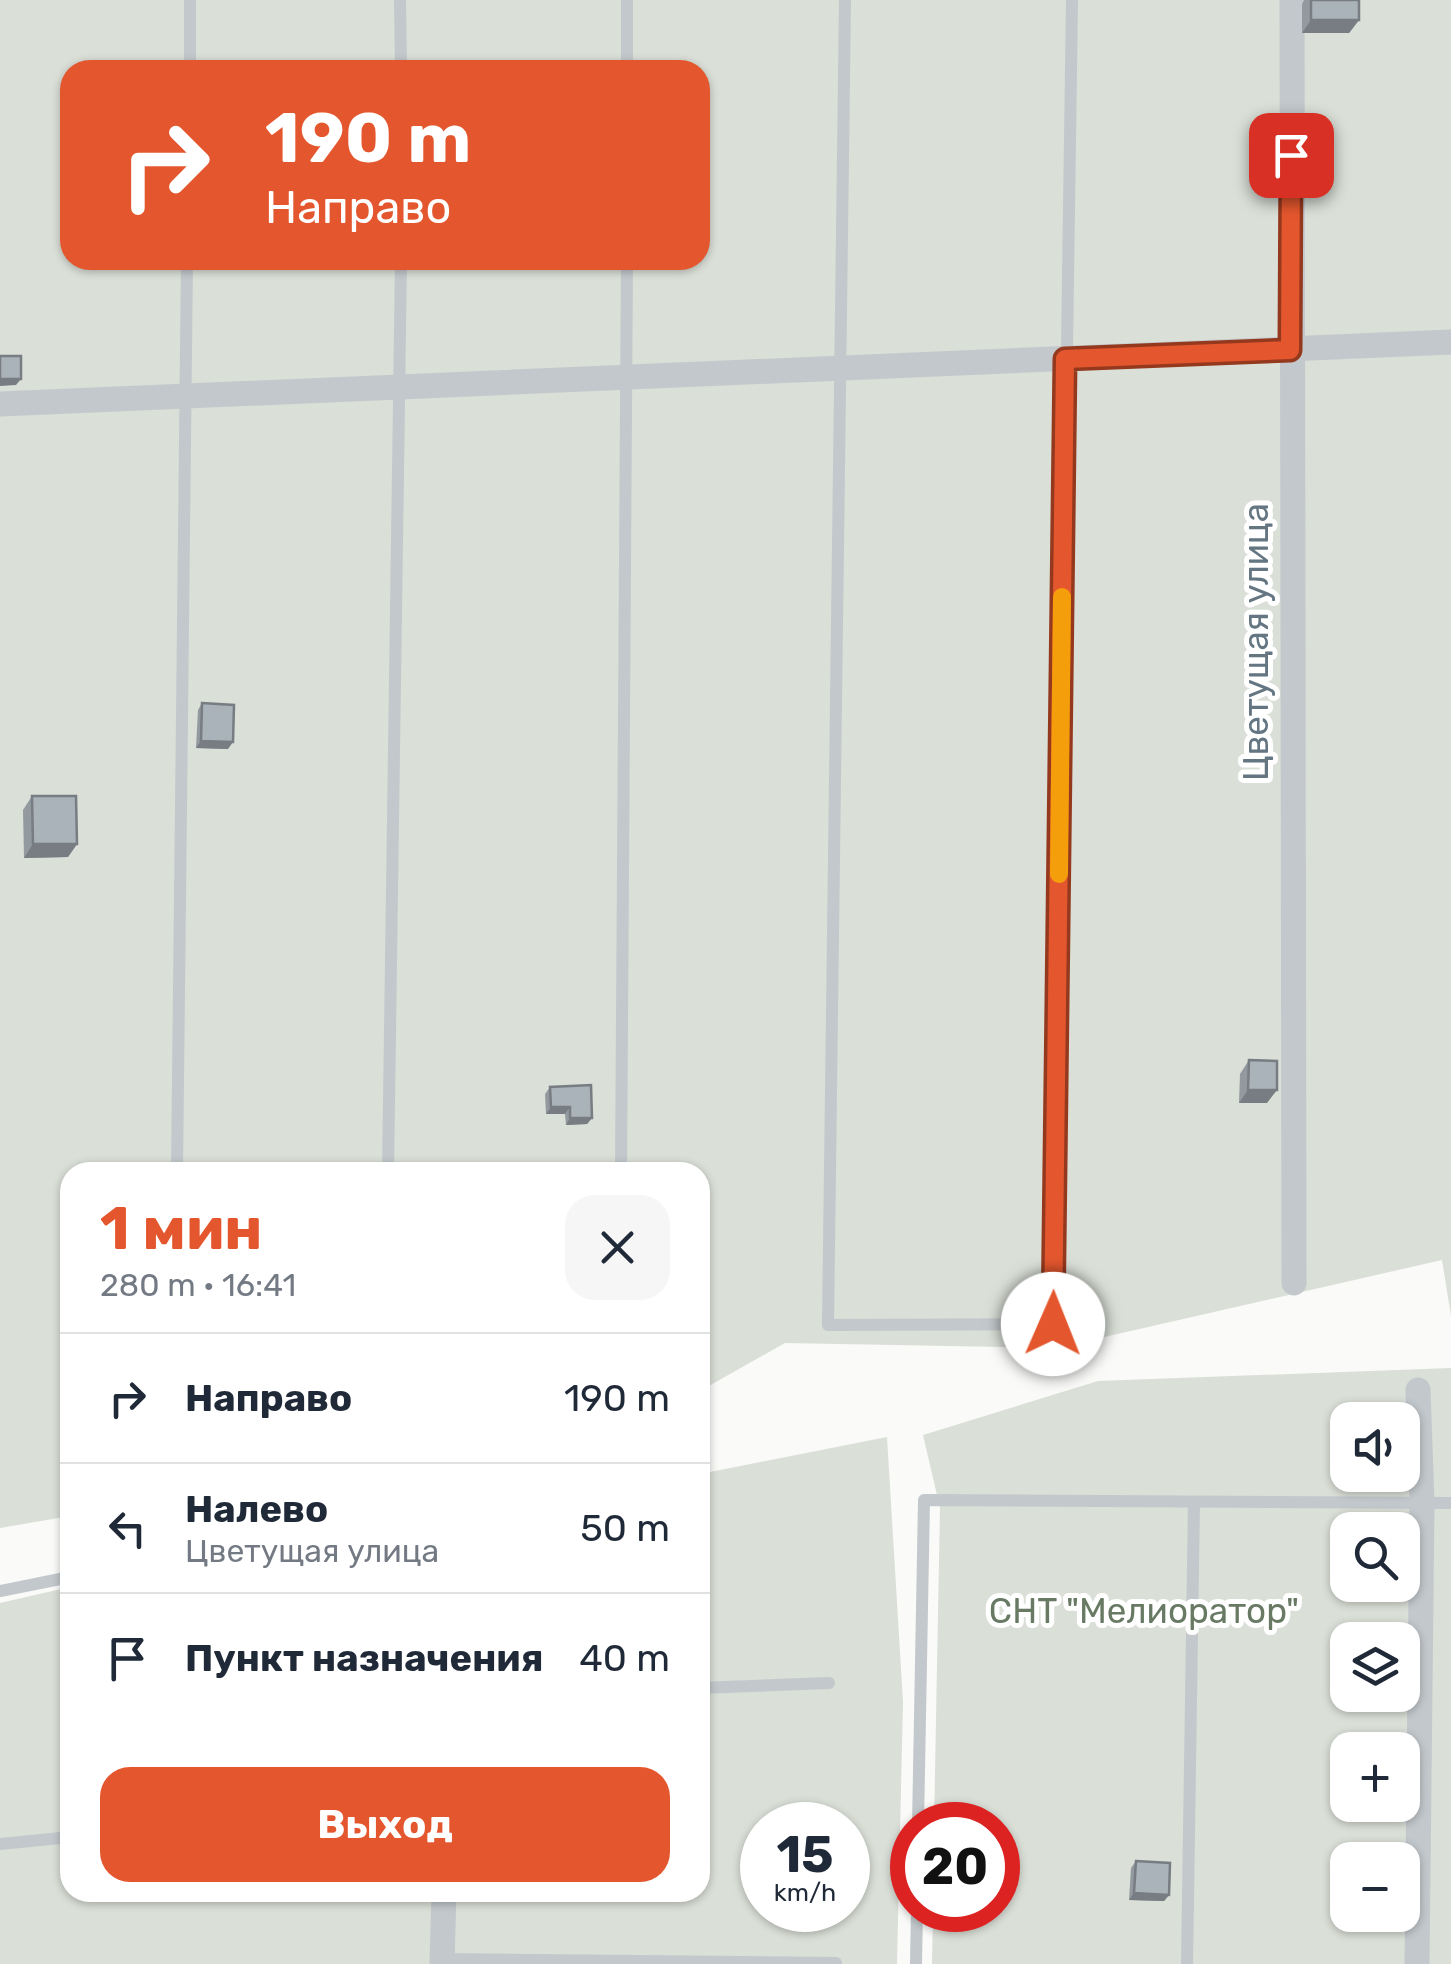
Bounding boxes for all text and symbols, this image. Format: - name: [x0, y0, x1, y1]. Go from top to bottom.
- text: 190 m: [265, 97, 471, 180]
- icon: right: [100, 100, 230, 230]
- pin: [1249, 113, 1334, 198]
- icon: arrive: [1264, 128, 1319, 183]
- text: Направо: [265, 181, 451, 234]
- street label: Цветущая улица: [1235, 503, 1277, 781]
- text: 1 мин: [100, 1193, 263, 1264]
- button: close: [565, 1195, 670, 1300]
- text: 280 m · 16:41: [100, 1266, 296, 1304]
- position arrow: [1001, 1272, 1105, 1376]
- icon: right: [100, 1371, 155, 1426]
- text: Направо: [185, 1375, 352, 1421]
- text: 190 m: [564, 1375, 670, 1421]
- map controls: [1330, 1402, 1420, 1932]
- button: sound: [1330, 1402, 1420, 1492]
- text: Налево: [185, 1486, 328, 1532]
- icon: left: [100, 1501, 155, 1556]
- text: 50 m: [580, 1505, 670, 1551]
- button: search: [1330, 1512, 1420, 1602]
- text: Цветущая улица: [185, 1532, 439, 1570]
- park label: СНТ "Мелиоратор": [989, 1590, 1299, 1632]
- button: layers: [1330, 1622, 1420, 1712]
- icon: arrive: [100, 1631, 155, 1686]
- text: Пункт назначения: [185, 1635, 544, 1681]
- text: 40 m: [579, 1635, 670, 1681]
- button: +: [1330, 1732, 1420, 1822]
- button: Выход: [100, 1767, 670, 1882]
- speed limit sign: 20: [890, 1802, 1020, 1932]
- text: 15: [776, 1825, 834, 1885]
- button: −: [1330, 1842, 1420, 1932]
- text: km/h: [774, 1878, 836, 1907]

